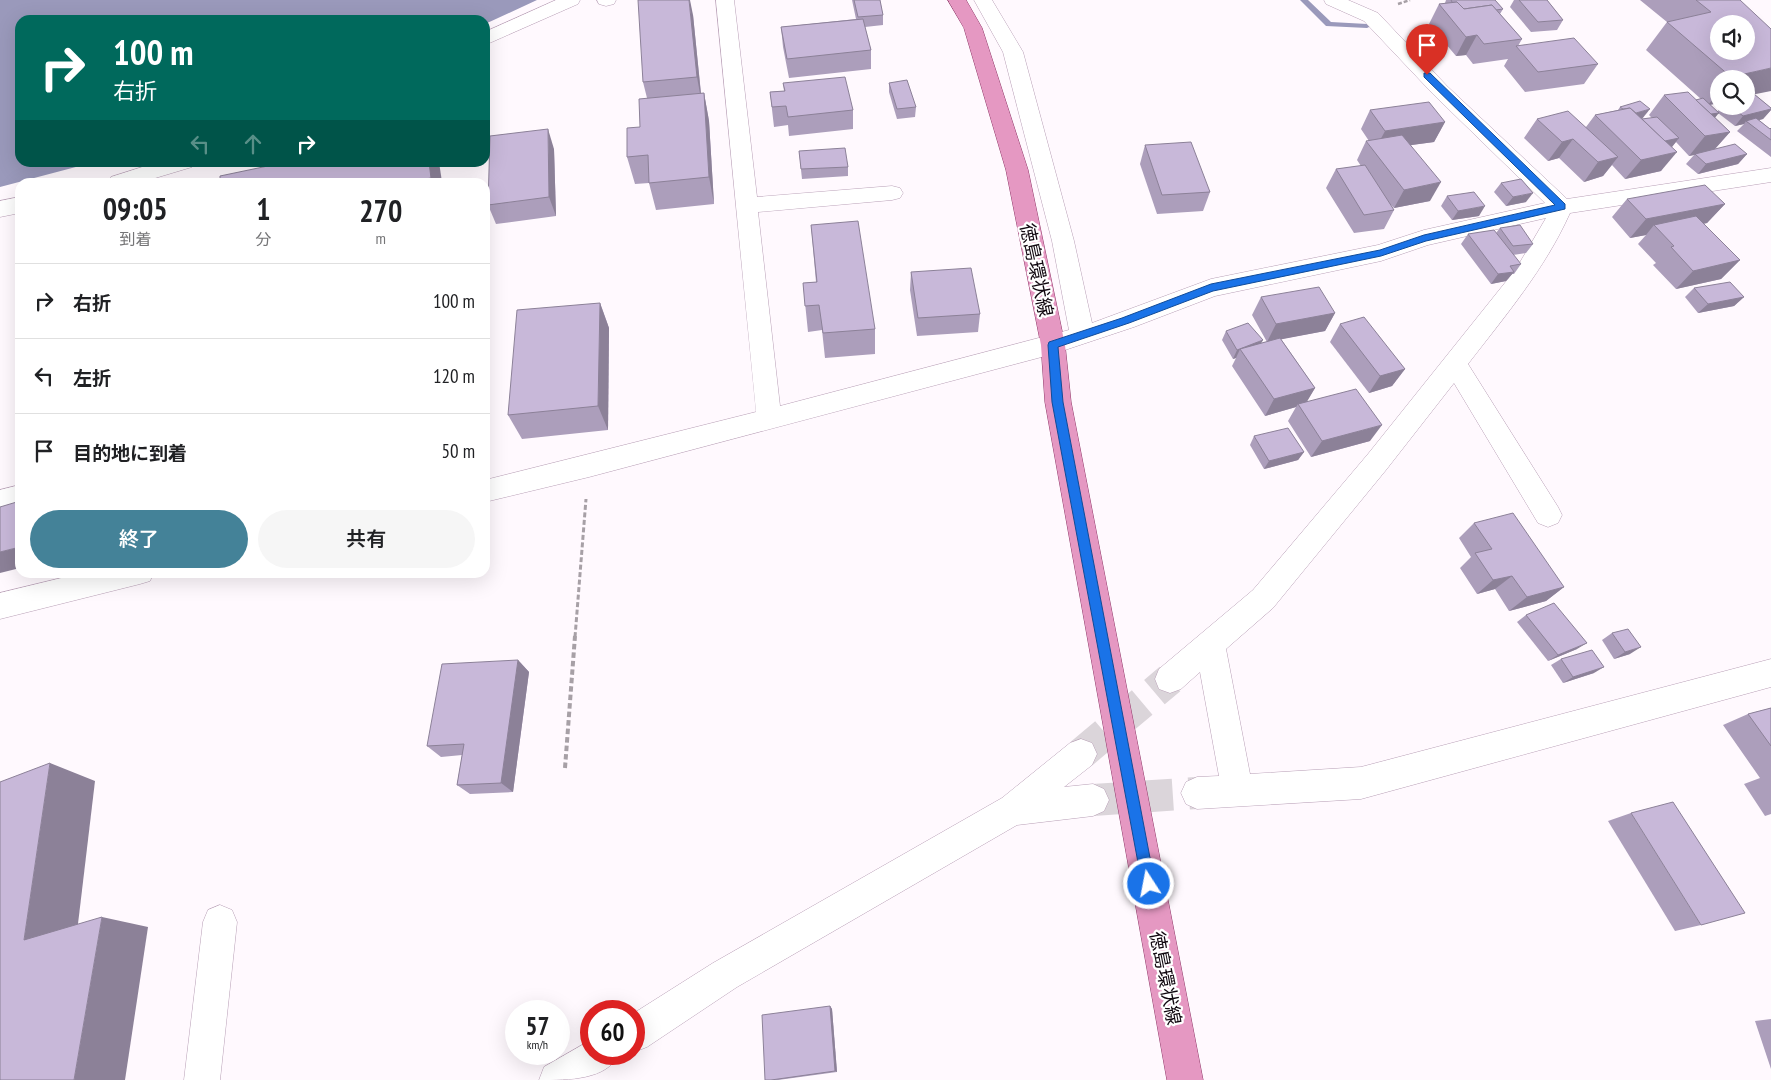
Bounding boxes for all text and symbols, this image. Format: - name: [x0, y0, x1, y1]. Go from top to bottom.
- map controls: [1710, 15, 1755, 115]
- button: sound: [1710, 15, 1755, 60]
- pin: [1406, 24, 1448, 75]
- text: 100 m: [113, 29, 194, 75]
- icon: arrive: [1413, 31, 1441, 59]
- icon: right: [30, 35, 95, 100]
- button: search: [1710, 70, 1755, 115]
- text: 右折: [113, 77, 157, 105]
- icon: left: [186, 130, 214, 158]
- icon: ahead: [239, 130, 267, 158]
- icon: right: [292, 130, 320, 158]
- text: 09:05: [103, 189, 168, 228]
- text: 1: [256, 189, 271, 228]
- text: 270: [359, 191, 402, 230]
- street label: 徳島環状線: [1015, 221, 1059, 319]
- text: m: [376, 228, 386, 248]
- text: 到着: [119, 229, 151, 249]
- text: 分: [255, 229, 271, 249]
- icon: right: [30, 287, 58, 315]
- text: 100 m: [433, 289, 475, 313]
- text: 右折: [73, 291, 111, 315]
- icon: left: [30, 362, 58, 390]
- text: 120 m: [433, 364, 475, 388]
- text: 左折: [73, 366, 111, 390]
- icon: arrive: [30, 437, 58, 465]
- text: 50 m: [442, 439, 475, 463]
- text: 目的地に到着: [73, 441, 187, 465]
- button: 終了: [30, 510, 248, 568]
- button: 共有: [258, 510, 475, 568]
- position arrow: [1122, 857, 1174, 909]
- street label: 徳島環状線: [1145, 929, 1187, 1027]
- speed limit sign: 60: [580, 1000, 645, 1065]
- text: 57: [526, 1010, 549, 1042]
- text: km/h: [527, 1037, 548, 1052]

